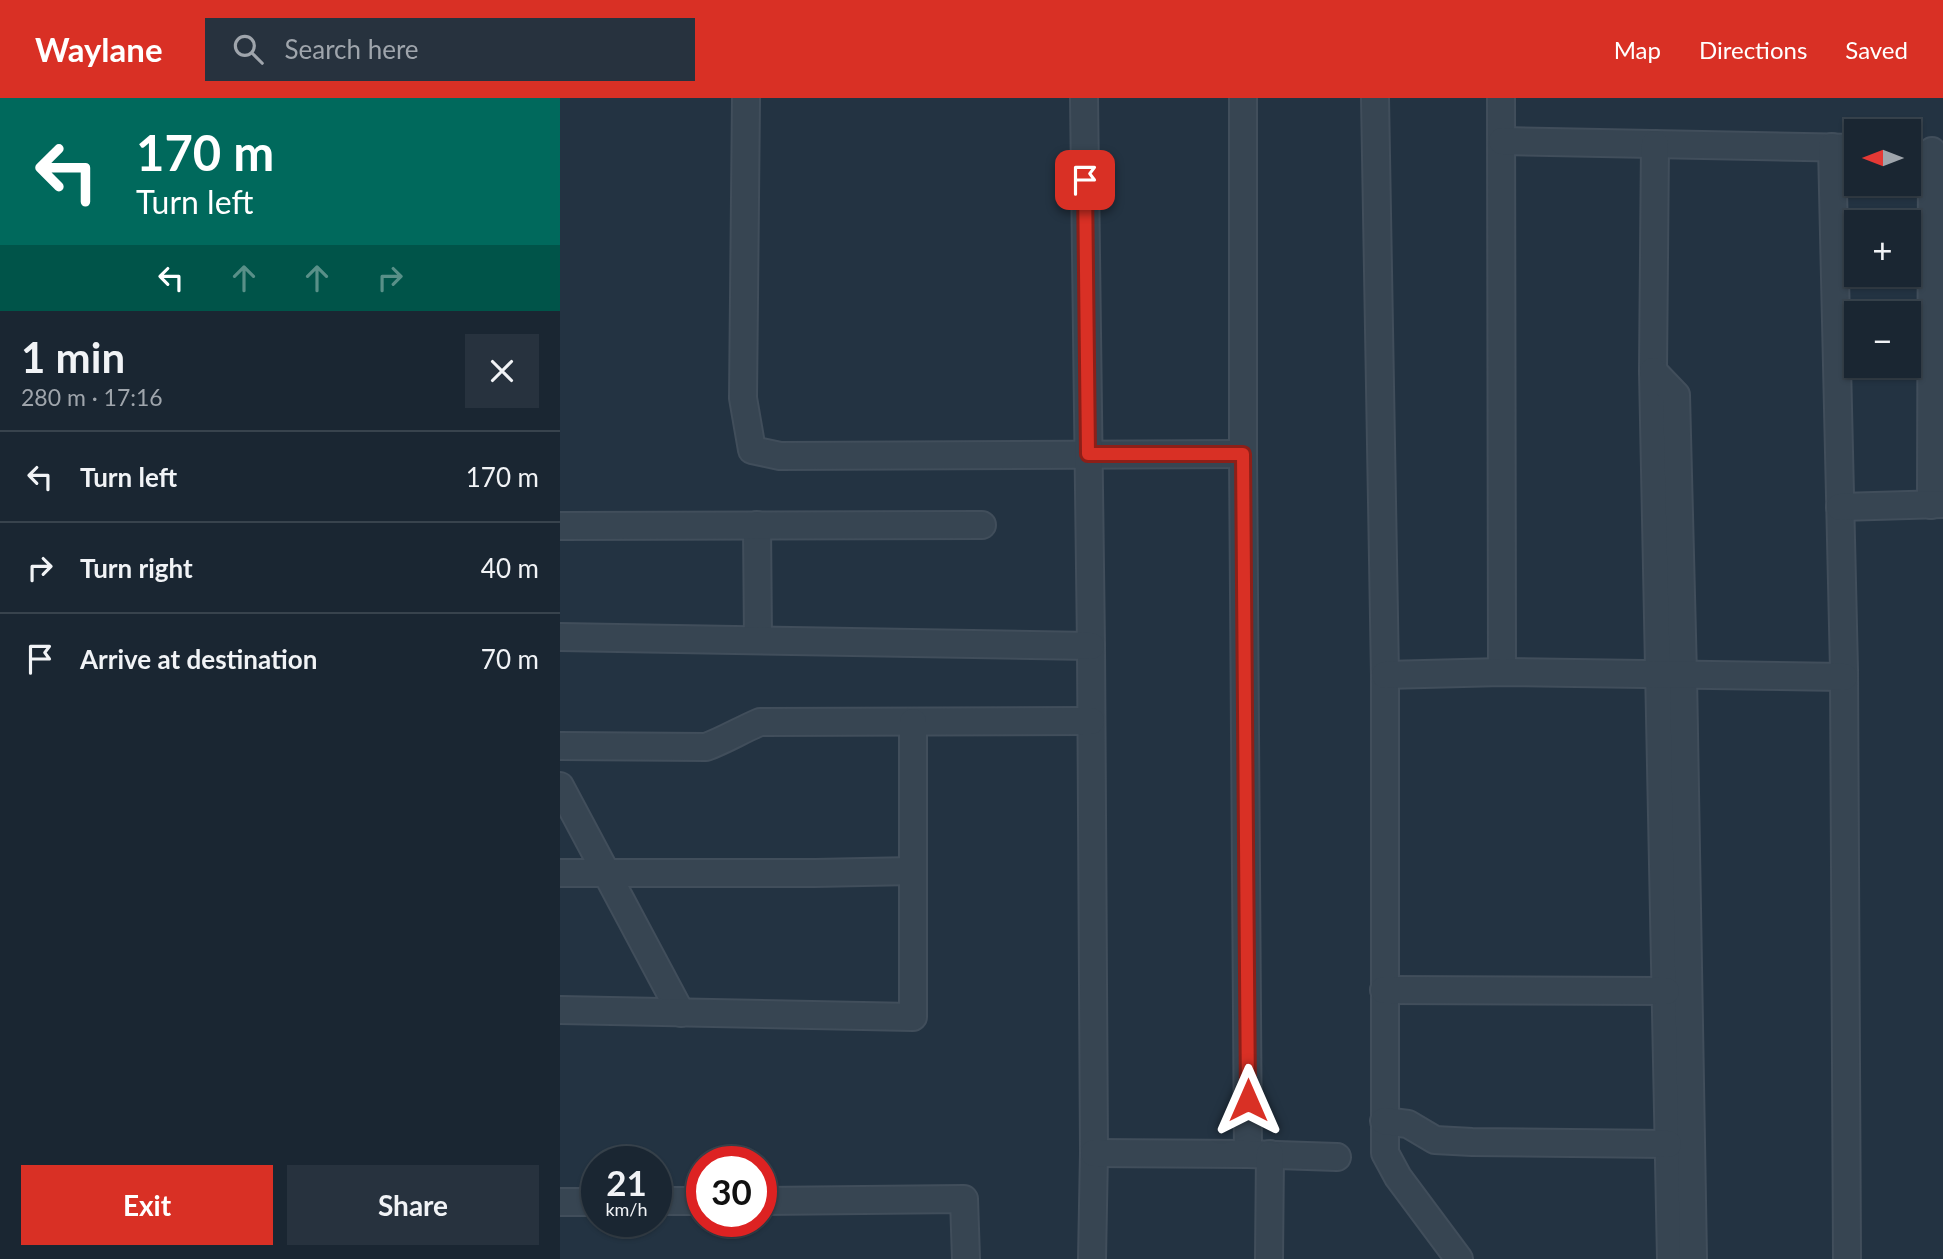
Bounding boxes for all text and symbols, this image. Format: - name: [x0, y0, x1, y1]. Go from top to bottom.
- search box: [205, 18, 695, 81]
- text: Waylane: [35, 29, 163, 69]
- icon: search: [229, 30, 267, 68]
- text: Search here: [285, 33, 419, 65]
- text: Map: [1614, 35, 1661, 64]
- text: Directions: [1699, 35, 1807, 64]
- text: Saved: [1845, 35, 1908, 64]
- north arrow: [1844, 119, 1922, 196]
- map controls: [1844, 119, 1921, 378]
- text: 170 m: [136, 123, 274, 181]
- icon: left: [21, 126, 112, 217]
- pin: [1055, 150, 1115, 210]
- icon: arrive: [1066, 161, 1104, 199]
- text: Turn left: [136, 182, 253, 221]
- button: +: [1844, 210, 1921, 287]
- icon: left: [152, 259, 190, 297]
- icon: ahead: [225, 259, 263, 297]
- icon: ahead: [298, 259, 336, 297]
- icon: right: [371, 259, 409, 297]
- button: −: [1844, 301, 1921, 378]
- text: 1 min: [21, 332, 125, 382]
- button: close: [465, 334, 539, 408]
- text: 280 m · 17:16: [21, 383, 163, 411]
- icon: left: [21, 458, 59, 496]
- text: Turn left: [80, 461, 177, 493]
- text: 170 m: [466, 461, 539, 493]
- icon: right: [21, 549, 59, 587]
- text: Turn right: [80, 552, 193, 584]
- text: 40 m: [481, 552, 539, 584]
- icon: arrive: [21, 640, 59, 678]
- text: Arrive at destination: [80, 643, 317, 675]
- text: 70 m: [481, 643, 539, 675]
- position arrow: [1211, 1063, 1285, 1137]
- speed limit sign: 30: [686, 1146, 777, 1237]
- text: 21: [606, 1161, 647, 1203]
- button: Exit: [21, 1165, 273, 1245]
- button: Share: [287, 1165, 539, 1245]
- text: km/h: [605, 1198, 648, 1220]

